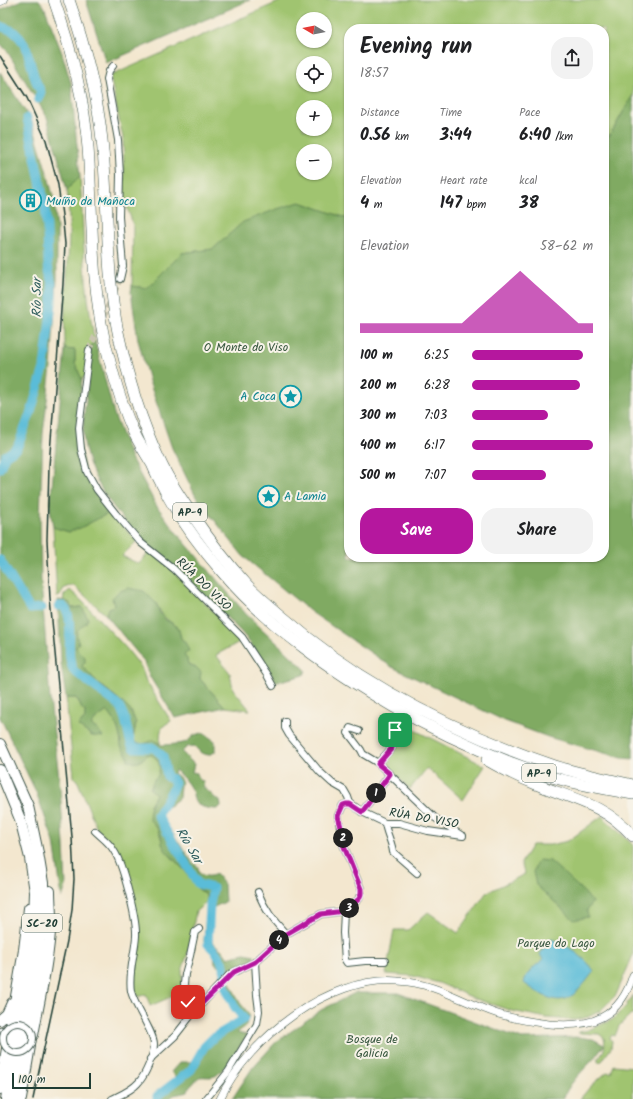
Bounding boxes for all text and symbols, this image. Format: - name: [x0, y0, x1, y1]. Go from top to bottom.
- north arrow: [296, 12, 332, 48]
- map controls: [296, 12, 332, 180]
- text: Evening run: [360, 30, 472, 65]
- button: share: [551, 37, 593, 79]
- button: locate: [296, 56, 332, 92]
- text: 18:57: [360, 63, 388, 84]
- button: +: [296, 100, 332, 136]
- text: Distance: [360, 104, 400, 122]
- text: Time: [440, 104, 462, 122]
- text: Pace: [519, 104, 540, 122]
- text: 0.56: [360, 122, 391, 149]
- text: 3:44: [440, 122, 472, 149]
- text: 6:40: [519, 122, 551, 149]
- text: km: [391, 128, 409, 146]
- text: /km: [551, 128, 573, 146]
- button: −: [296, 144, 332, 180]
- text: Elevation: [360, 172, 402, 190]
- text: Heart rate: [440, 172, 487, 190]
- text: kcal: [519, 172, 537, 190]
- building icon: Muíño da Mañoca: [18, 188, 44, 214]
- text: 4: [360, 190, 369, 217]
- text: 147: [440, 190, 462, 217]
- text: 38: [519, 190, 539, 217]
- place label: Muíño da Mañoca: [46, 192, 135, 211]
- text: m: [369, 196, 382, 214]
- text: bpm: [462, 196, 486, 214]
- text: Elevation: [360, 236, 409, 257]
- text: 58–62 m: [540, 236, 593, 257]
- water label: Río Sar: [27, 276, 48, 318]
- park label: O Monte do Viso: [204, 338, 288, 357]
- text: 100 m: [360, 345, 393, 366]
- text: 6:25: [424, 345, 449, 366]
- text: 200 m: [360, 375, 397, 396]
- text: 6:28: [424, 375, 450, 396]
- place icon: A Coca: [278, 383, 304, 409]
- place label: A Coca: [240, 387, 276, 406]
- text: 300 m: [360, 405, 396, 426]
- text: 7:03: [424, 405, 447, 426]
- text: 400 m: [360, 435, 396, 456]
- text: 6:17: [424, 435, 445, 456]
- text: 500 m: [360, 465, 396, 486]
- text: 7:07: [424, 465, 446, 486]
- place icon: A Lamia: [255, 483, 281, 509]
- place label: A Lamia: [284, 487, 327, 506]
- road number: AP-9: [173, 503, 207, 521]
- button: Save: [360, 508, 473, 554]
- button: Share: [481, 508, 593, 554]
- street label: RÚA DO VISO: [172, 553, 236, 616]
- pin: [378, 713, 412, 747]
- icon: arrive: [384, 719, 406, 741]
- road number: AP-9: [522, 764, 556, 782]
- pin: 1: [366, 783, 386, 803]
- text: 1: [374, 784, 378, 802]
- street label: RÚA DO VISO: [388, 803, 461, 834]
- water label: Río Sar: [170, 824, 209, 870]
- pin: 2: [333, 828, 353, 848]
- text: 2: [340, 829, 346, 847]
- pin: 3: [339, 898, 359, 918]
- text: 3: [346, 899, 352, 917]
- road number: SC-20: [22, 914, 62, 932]
- pin: 4: [269, 930, 289, 950]
- text: 4: [276, 931, 282, 949]
- park label: Parque do Lago: [517, 934, 595, 953]
- pin: [171, 985, 205, 1019]
- icon: check: [177, 991, 199, 1013]
- park label: Bosque de Galicia: [346, 1030, 398, 1063]
- scale bar: [12, 1071, 91, 1090]
- text: 100 m: [18, 1071, 46, 1089]

